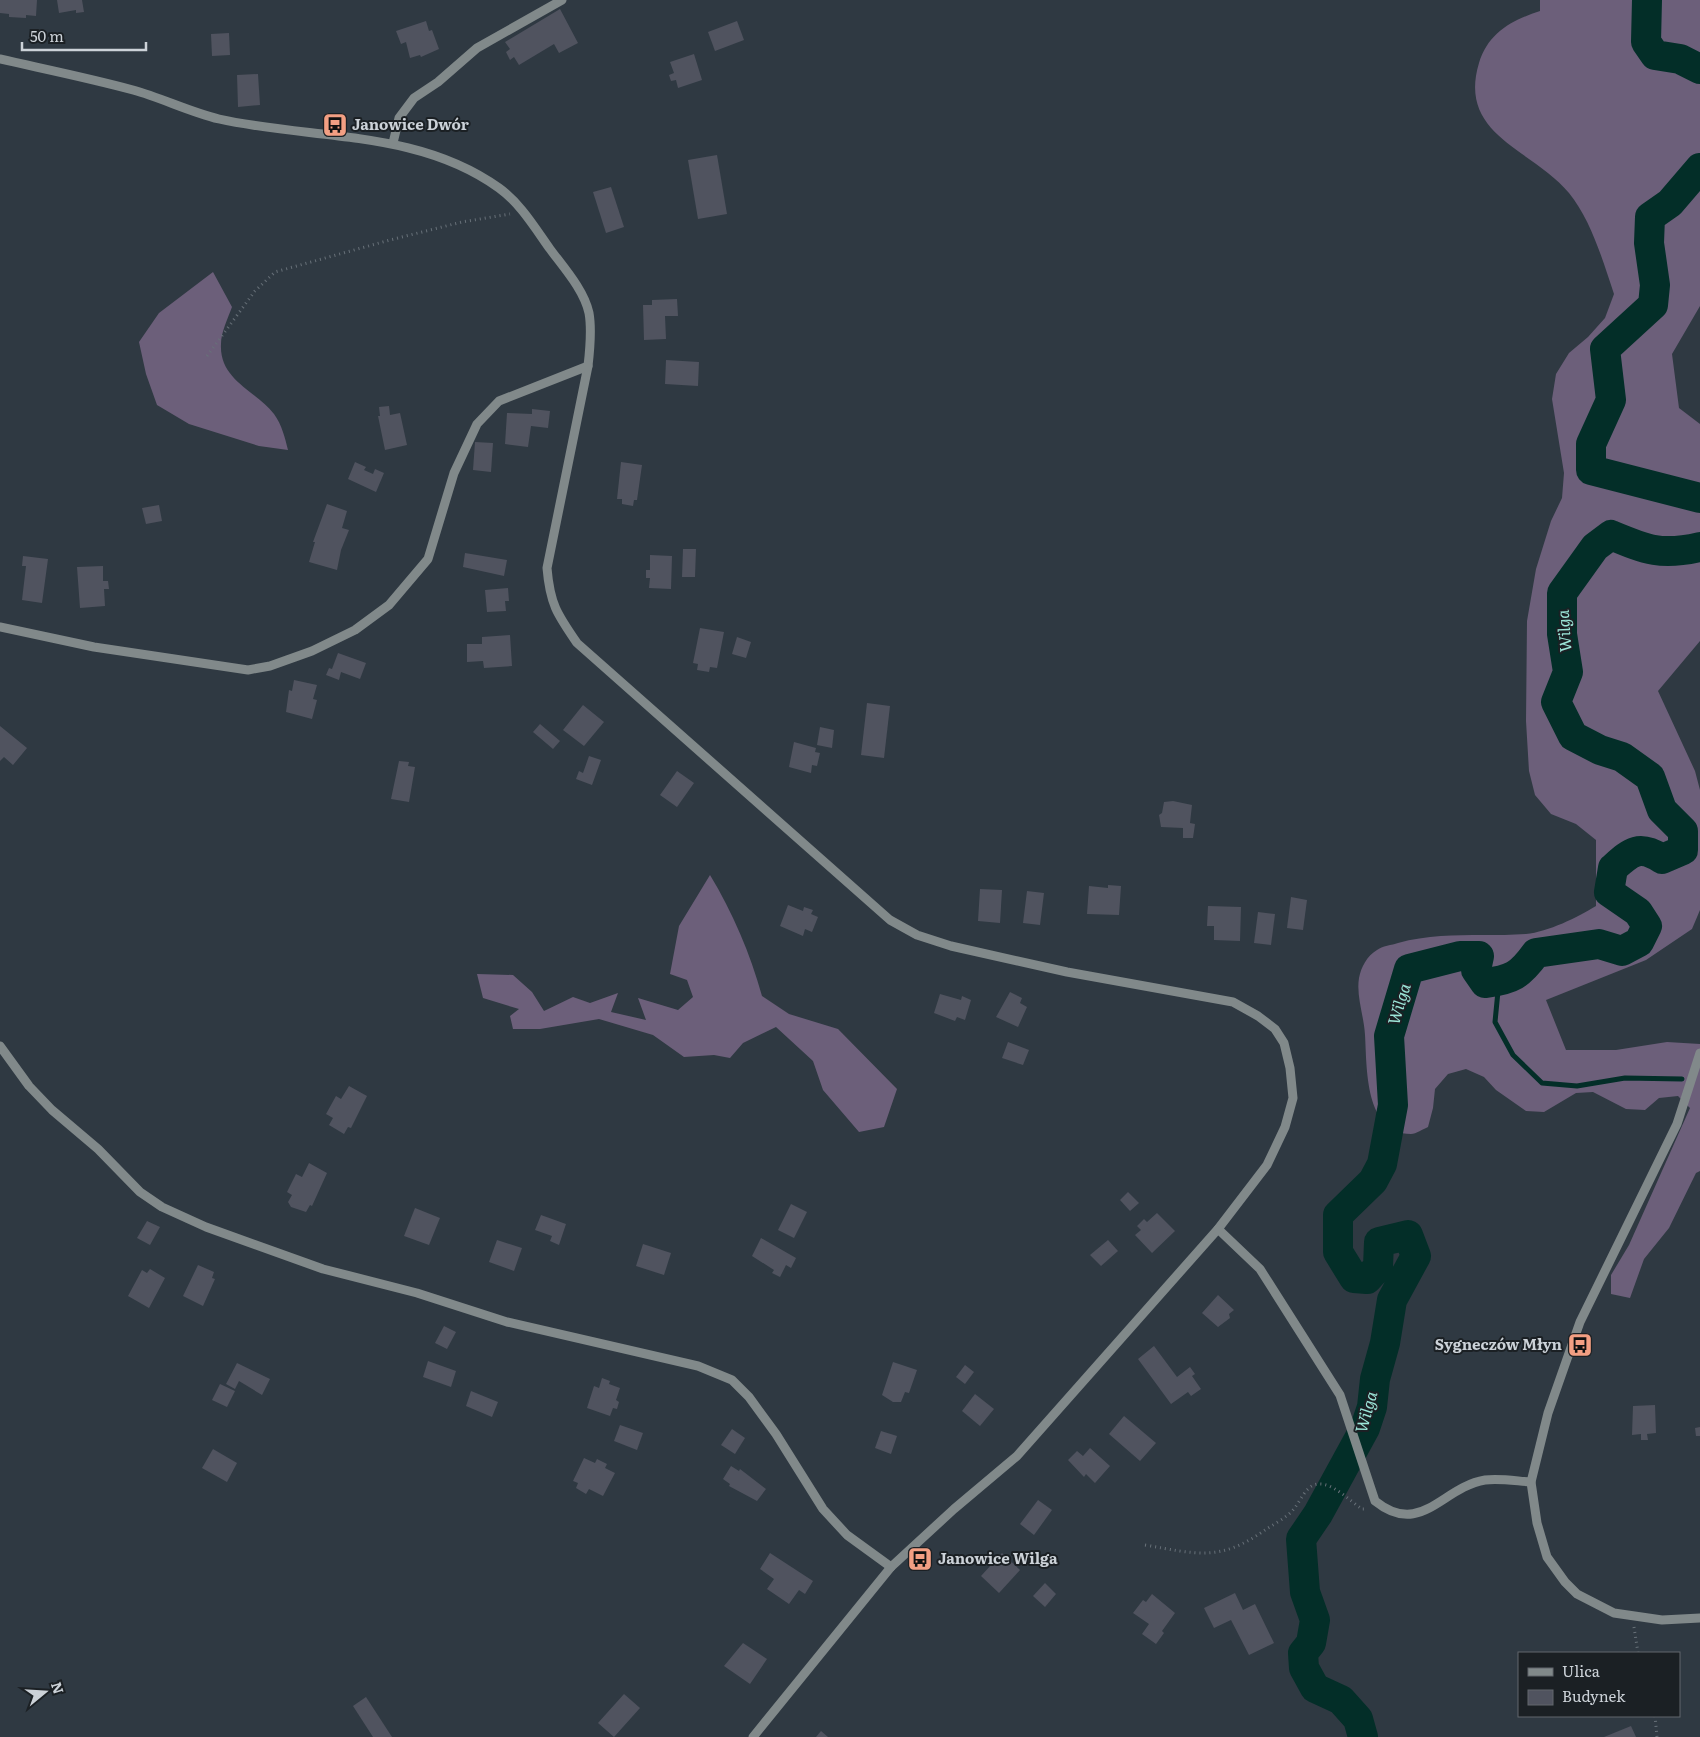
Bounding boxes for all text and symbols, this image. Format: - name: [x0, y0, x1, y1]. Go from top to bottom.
- scale bar: [22, 20, 146, 52]
- text: 50 m: [30, 24, 64, 47]
- bus stop icon: Janowice Dwór: [322, 112, 348, 138]
- place label: Janowice Dwór: [352, 112, 469, 135]
- water label: Wilga: [1549, 608, 1576, 653]
- water label: Wilga: [1380, 979, 1416, 1028]
- place label: Sygneczów Młyn: [1435, 1332, 1563, 1355]
- bus stop icon: Sygneczów Młyn: [1567, 1332, 1593, 1358]
- water label: Wilga: [1348, 1387, 1383, 1435]
- bus stop icon: Janowice Wilga: [907, 1546, 933, 1572]
- place label: Janowice Wilga: [938, 1546, 1058, 1569]
- legend: [1518, 1652, 1680, 1717]
- text: Ulica: [1562, 1659, 1601, 1682]
- north arrow: [20, 1667, 70, 1717]
- text: N: [47, 1679, 70, 1697]
- text: Budynek: [1562, 1684, 1626, 1707]

